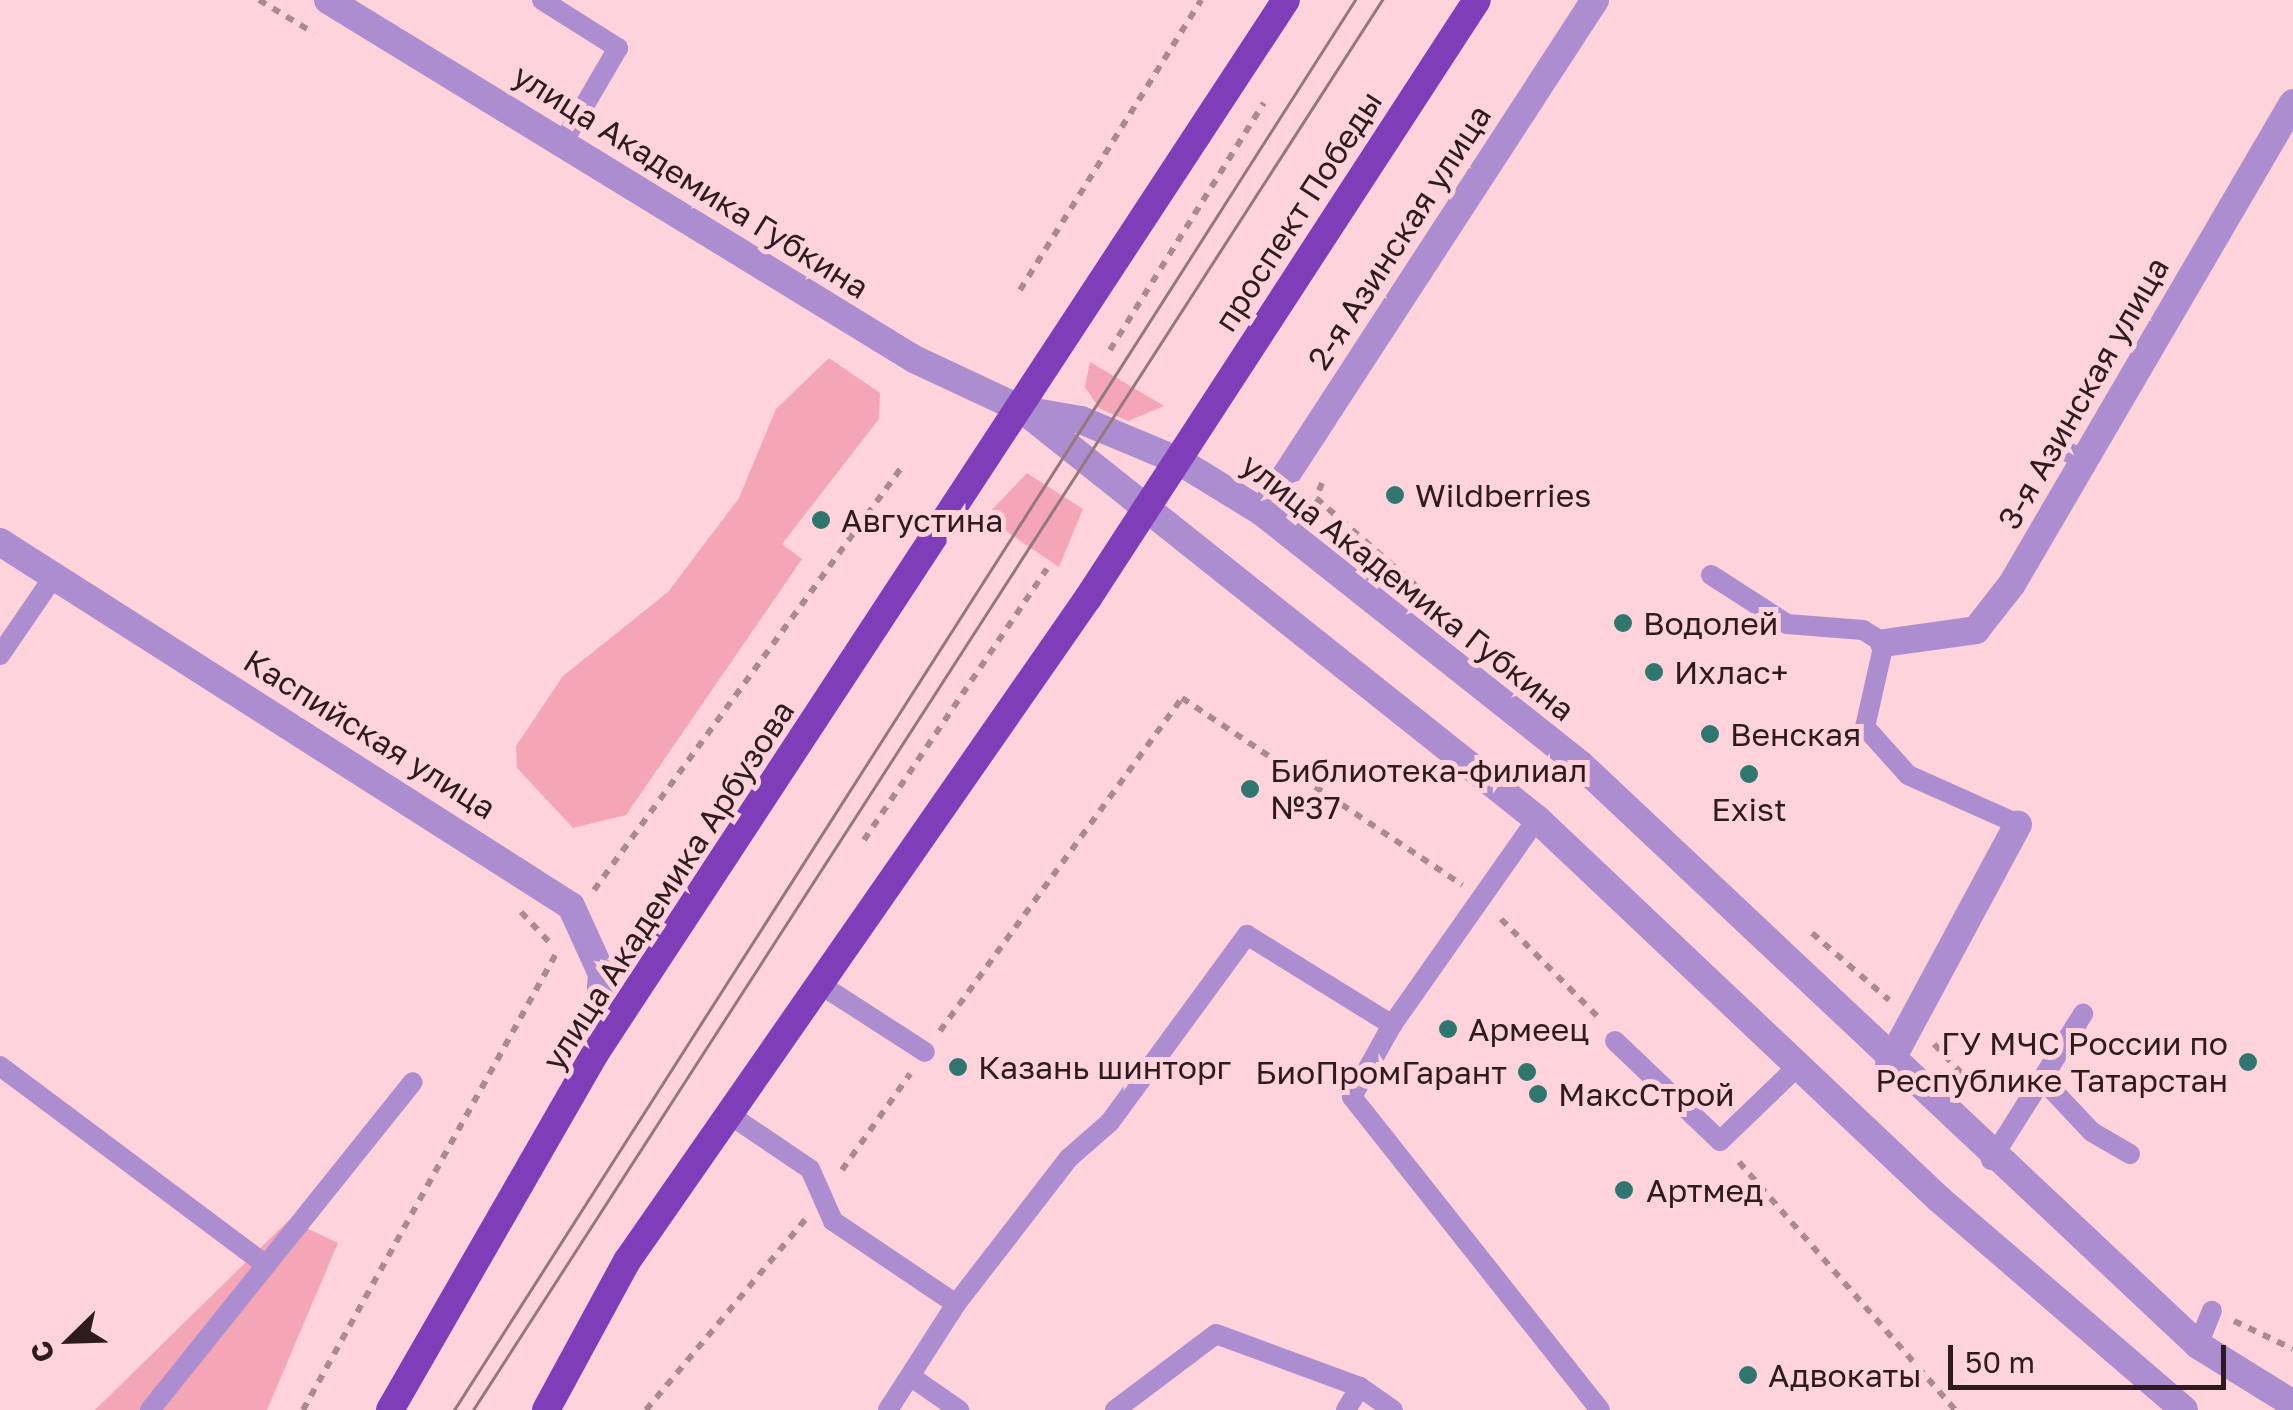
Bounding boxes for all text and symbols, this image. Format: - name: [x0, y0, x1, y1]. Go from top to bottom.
- street label: улица Академика Губкина: [506, 56, 876, 306]
- street label: проспект Победы: [1206, 84, 1390, 338]
- street label: 2-я Азинская улица: [1299, 98, 1499, 376]
- street label: 3-я Азинская улица: [1989, 250, 2177, 536]
- street label: улица Академика Губкина: [1234, 445, 1582, 729]
- place label: Wildberries: [1415, 476, 1591, 514]
- marker: Wildberries: [1384, 484, 1406, 506]
- place label: Августина: [841, 501, 1003, 539]
- marker: Августина: [810, 509, 832, 531]
- place label: Водолей: [1643, 604, 1778, 642]
- marker: Водолей: [1612, 612, 1634, 634]
- street label: Каспийская улица: [237, 641, 503, 827]
- place label: Ихлас+: [1674, 653, 1788, 691]
- marker: Ихлас+: [1643, 661, 1665, 683]
- street label: улица Академика Арбузова: [534, 693, 802, 1077]
- place label: Венская: [1730, 715, 1861, 753]
- marker: Венская: [1699, 723, 1721, 745]
- place label: Библиотека-филиал №37: [1270, 752, 1587, 827]
- marker: Exist: [1738, 763, 1760, 785]
- marker: Библиотека-филиал №37: [1239, 778, 1261, 800]
- place label: Exist: [1711, 790, 1787, 828]
- place label: Армеец: [1468, 1010, 1589, 1048]
- marker: Армеец: [1437, 1018, 1459, 1040]
- place label: ГУ МЧС России по Республике Татарстан: [1875, 1025, 2228, 1100]
- place label: Казань шинторг: [978, 1048, 1231, 1086]
- marker: ГУ МЧС России по Республике Татарстан: [2237, 1051, 2259, 1073]
- place label: БиоПромГарант: [1255, 1053, 1507, 1091]
- marker: Казань шинторг: [947, 1056, 969, 1078]
- marker: БиоПромГарант: [1516, 1061, 1538, 1083]
- place label: МаксСтрой: [1558, 1075, 1735, 1113]
- marker: МаксСтрой: [1527, 1083, 1549, 1105]
- place label: Артмед: [1646, 1171, 1763, 1209]
- marker: Артмед: [1611, 1177, 1637, 1203]
- north arrow: [20, 1290, 120, 1390]
- scale bar: [1953, 1325, 2230, 1387]
- text: С: [23, 1336, 61, 1368]
- text: 50 m: [1965, 1344, 2035, 1380]
- place label: Адвокаты: [1768, 1356, 1922, 1394]
- marker: Адвокаты: [1737, 1364, 1759, 1386]

